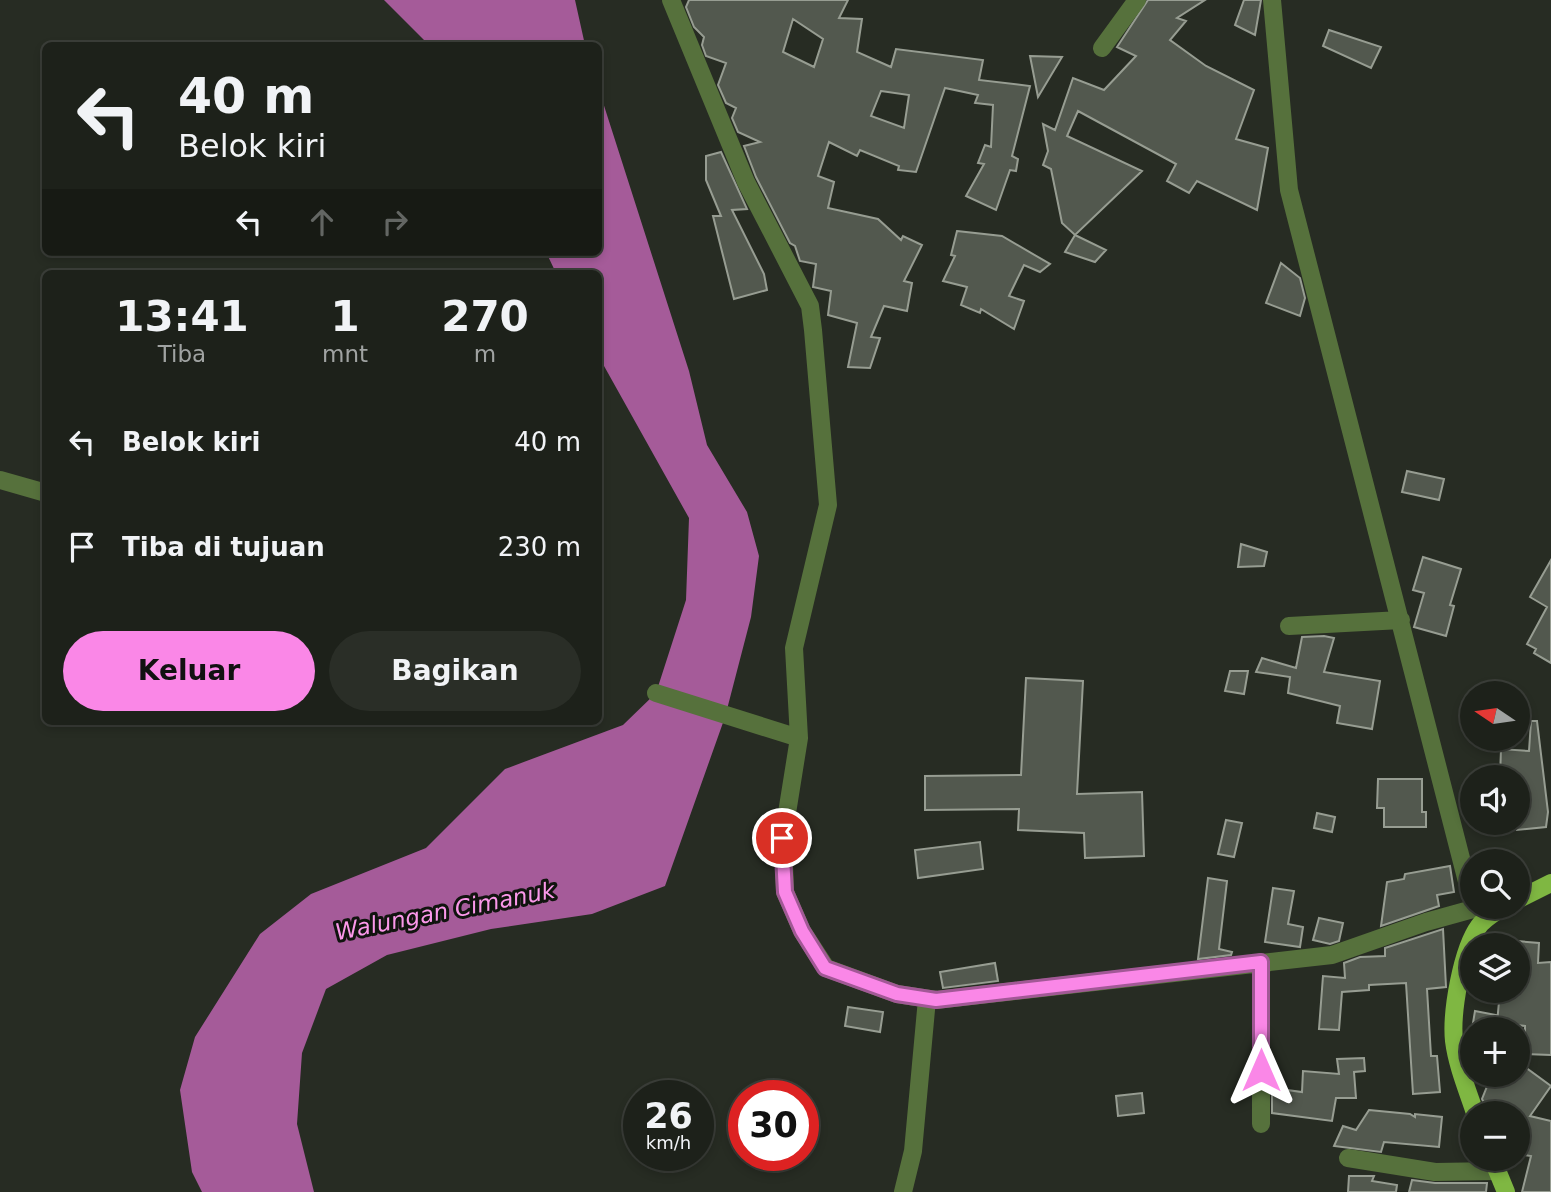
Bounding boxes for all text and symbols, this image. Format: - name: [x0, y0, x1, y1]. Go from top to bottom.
- text: 40 m: [178, 68, 314, 125]
- icon: left: [63, 70, 154, 161]
- text: Belok kiri: [178, 127, 326, 165]
- icon: left: [230, 203, 268, 241]
- icon: ahead: [303, 203, 341, 241]
- icon: right: [376, 203, 414, 241]
- text: 13:41: [115, 292, 249, 341]
- text: 1: [330, 292, 360, 341]
- text: 270: [441, 292, 529, 341]
- text: Tiba: [158, 341, 206, 367]
- text: mnt: [322, 341, 368, 367]
- text: m: [474, 341, 496, 367]
- icon: left: [63, 423, 101, 461]
- text: Belok kiri: [122, 427, 261, 457]
- text: 40 m: [514, 427, 581, 457]
- icon: arrive: [63, 528, 101, 566]
- text: Tiba di tujuan: [122, 532, 325, 562]
- text: 230 m: [498, 532, 581, 562]
- button: Keluar: [63, 631, 315, 711]
- button: Bagikan: [329, 631, 581, 711]
- north arrow: [1460, 681, 1530, 751]
- map controls: [1460, 681, 1530, 1171]
- button: sound: [1460, 765, 1530, 835]
- pin: [752, 808, 812, 868]
- icon: arrive: [763, 819, 801, 857]
- button: search: [1460, 849, 1530, 919]
- water label: Walungan Cimanuk: [333, 877, 559, 945]
- button: layers: [1460, 933, 1530, 1003]
- button: +: [1460, 1017, 1530, 1087]
- position arrow: [1224, 1033, 1298, 1107]
- speed limit sign: 30: [728, 1080, 819, 1171]
- text: 26: [644, 1096, 693, 1136]
- button: −: [1460, 1101, 1530, 1171]
- text: km/h: [646, 1132, 691, 1153]

